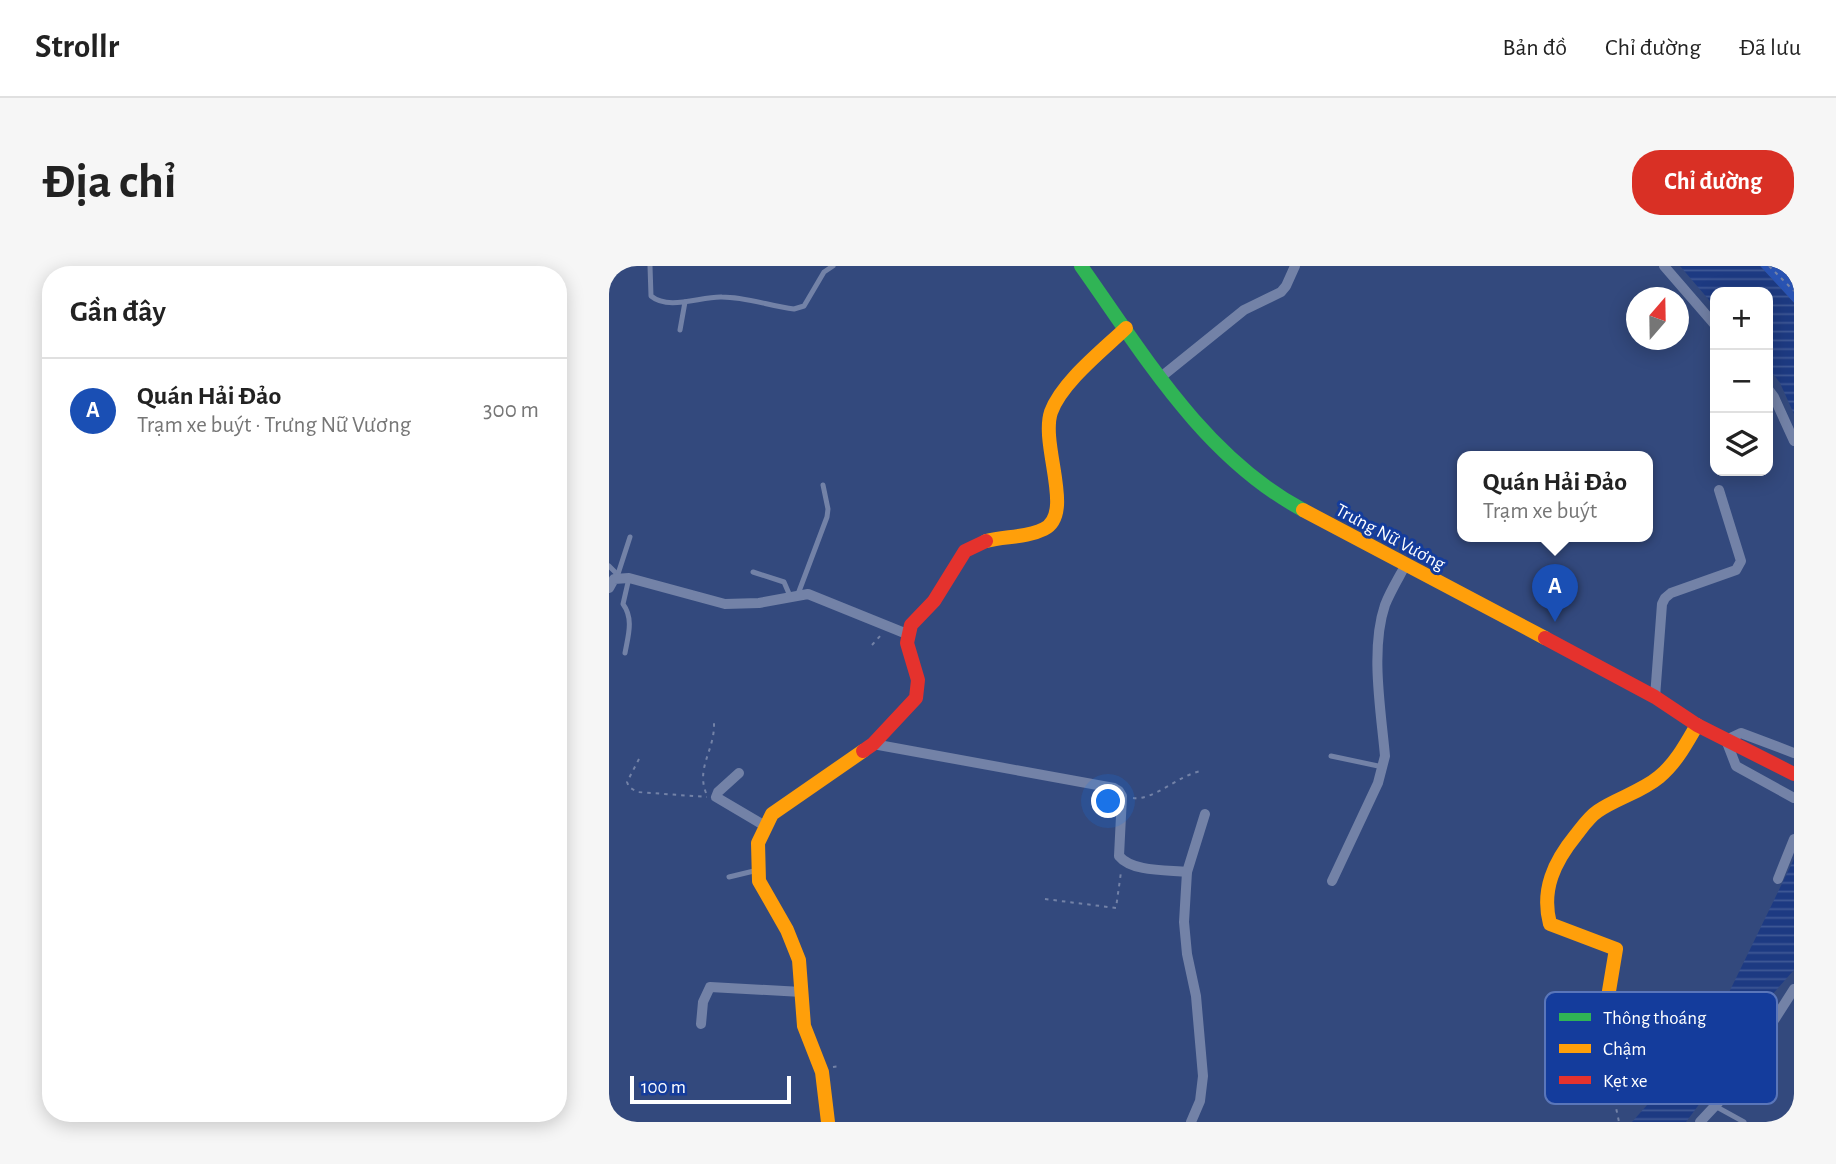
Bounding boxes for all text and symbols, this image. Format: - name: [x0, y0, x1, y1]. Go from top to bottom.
- text: Strollr: [35, 31, 119, 64]
- text: Bản đồ: [1503, 36, 1567, 60]
- text: Chỉ đường: [1605, 36, 1701, 60]
- text: Đã lưu: [1739, 36, 1801, 60]
- button: Chỉ đường: [1632, 150, 1794, 215]
- text: Địa chỉ: [42, 158, 177, 207]
- north arrow: [1626, 287, 1689, 350]
- map controls: [1710, 287, 1773, 476]
- button: +: [1710, 287, 1773, 350]
- text: Gần đây: [70, 297, 166, 327]
- button: −: [1710, 350, 1773, 413]
- text: Quán Hải Đảo: [137, 383, 281, 409]
- text: A: [86, 399, 100, 422]
- text: 300 m: [483, 399, 539, 422]
- button: layers: [1710, 413, 1773, 476]
- text: Trạm xe buýt · Trưng Nữ Vương: [137, 414, 411, 437]
- popup: [1457, 451, 1653, 542]
- text: Quán Hải Đảo: [1483, 469, 1627, 495]
- street label: Trưng Nữ Vương: [1332, 500, 1449, 575]
- text: Trạm xe buýt: [1483, 500, 1597, 523]
- pin: A: [1532, 564, 1578, 622]
- your location: [1091, 784, 1125, 818]
- legend: [1545, 992, 1777, 1104]
- text: Thông thoáng: [1603, 1009, 1707, 1028]
- text: Chậm: [1603, 1040, 1647, 1059]
- text: Kẹt xe: [1603, 1072, 1648, 1091]
- scale bar: [630, 1073, 791, 1105]
- text: 100 m: [641, 1078, 686, 1097]

